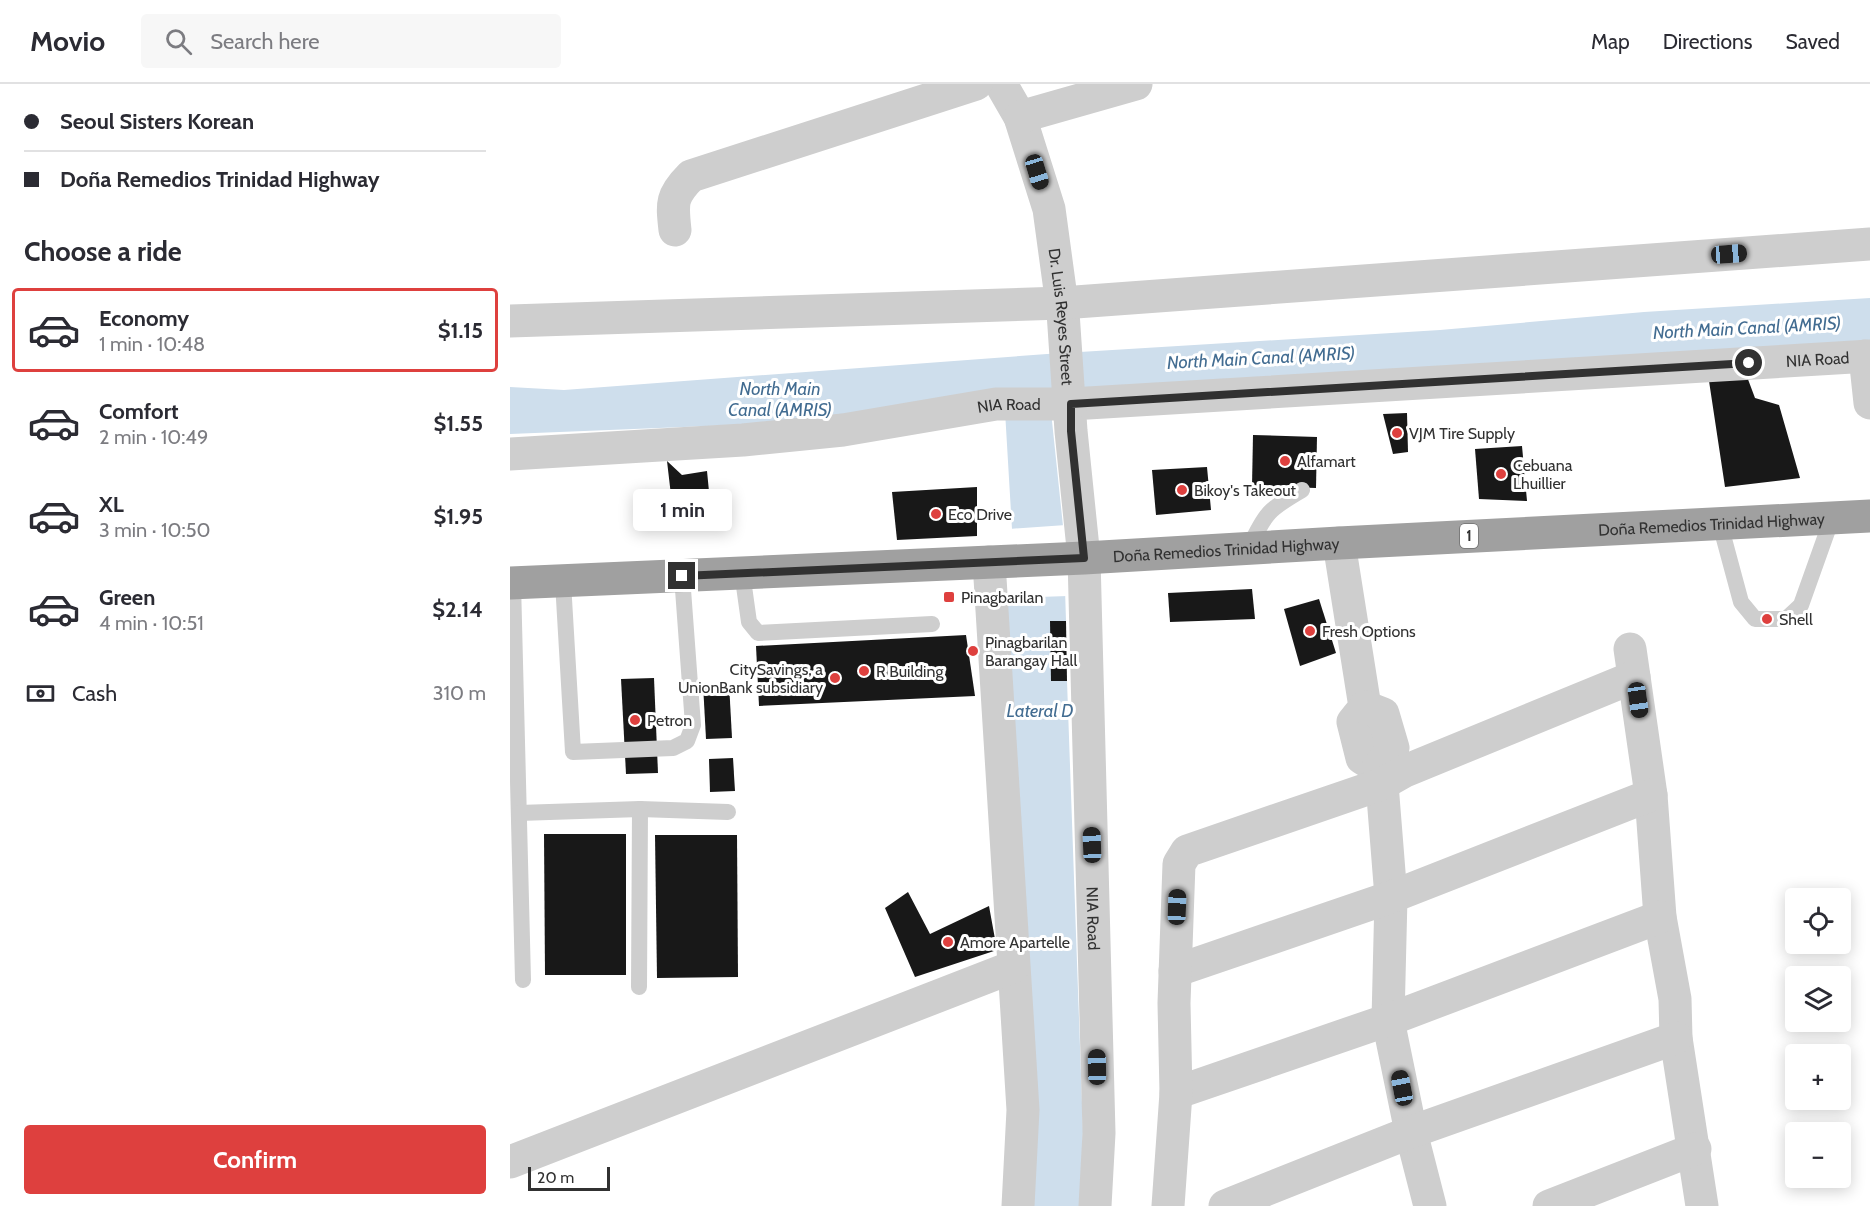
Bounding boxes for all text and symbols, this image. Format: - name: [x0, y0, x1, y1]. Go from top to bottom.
- search box: [141, 14, 561, 68]
- text: Movio: [30, 24, 105, 58]
- icon: search: [162, 25, 195, 58]
- text: Search here: [210, 28, 320, 55]
- text: Map: [1591, 29, 1630, 54]
- text: Directions: [1663, 29, 1752, 54]
- text: Saved: [1785, 29, 1840, 54]
- text: Seoul Sisters Korean: [60, 108, 254, 135]
- car: [1023, 152, 1051, 192]
- text: Doña Remedios Trinidad Highway: [60, 166, 380, 193]
- text: Choose a ride: [24, 235, 182, 268]
- car: [1710, 244, 1748, 264]
- street label: Dr. Luis Reyes Street: [1044, 247, 1077, 387]
- icon: car: [27, 303, 81, 357]
- text: Economy: [99, 305, 189, 332]
- water label: North Main Canal (AMRIS): [1652, 312, 1842, 344]
- text: $1.15: [438, 317, 483, 344]
- text: 1 min · 10:48: [99, 332, 205, 356]
- water label: North Main Canal (AMRIS): [1166, 342, 1356, 374]
- street label: NIA Road: [1785, 348, 1850, 371]
- route start: [1735, 349, 1762, 376]
- water label: North Main Canal (AMRIS): [728, 378, 832, 421]
- street label: NIA Road: [976, 395, 1041, 417]
- icon: car: [27, 396, 81, 450]
- text: Comfort: [99, 398, 178, 425]
- text: $1.55: [434, 410, 483, 437]
- place label: VJM Tire Supply: [1409, 424, 1515, 443]
- text: 2 min · 10:49: [99, 425, 208, 449]
- marker: VJM Tire Supply: [1390, 426, 1404, 440]
- place label: Alfamart: [1297, 452, 1356, 471]
- marker: Alfamart: [1278, 454, 1292, 468]
- place label: Cebuana Lhuillier: [1513, 456, 1573, 493]
- marker: Cebuana Lhuillier: [1494, 467, 1508, 481]
- place label: Bikoy's Takeout: [1194, 481, 1297, 500]
- marker: Bikoy's Takeout: [1175, 483, 1189, 497]
- icon: car: [27, 489, 81, 543]
- callout: 1 min: [632, 489, 732, 531]
- text: XL: [99, 491, 124, 518]
- text: 1 min: [660, 498, 705, 522]
- text: $1.95: [433, 503, 483, 530]
- place label: Eco Drive: [948, 505, 1012, 524]
- marker: Eco Drive: [929, 507, 943, 521]
- street label: Doña Remedios Trinidad Highway: [1598, 509, 1825, 540]
- text: 3 min · 10:50: [99, 518, 210, 542]
- road number: 1: [1460, 524, 1478, 548]
- street label: Doña Remedios Trinidad Highway: [1112, 534, 1340, 566]
- route end: [668, 562, 695, 589]
- icon: car: [27, 582, 81, 636]
- text: Green: [99, 584, 155, 611]
- place label: Pinagbarilan: [961, 588, 1044, 607]
- marker: Pinagbarilan: [942, 590, 956, 604]
- text: $2.14: [432, 596, 483, 623]
- place label: Shell: [1779, 610, 1813, 629]
- text: 4 min · 10:51: [99, 611, 204, 635]
- marker: Shell: [1760, 612, 1774, 626]
- place label: Fresh Options: [1322, 622, 1416, 641]
- marker: Fresh Options: [1303, 624, 1317, 638]
- place label: Pinagbarilan Barangay Hall: [985, 633, 1077, 670]
- marker: Pinagbarilan Barangay Hall: [966, 644, 980, 658]
- place label: CitySavings, a UnionBank subsidiary: [678, 660, 823, 697]
- place label: R Building: [876, 662, 944, 681]
- marker: R Building: [857, 664, 871, 678]
- marker: CitySavings, a UnionBank subsidiary: [828, 671, 842, 685]
- icon: cash: [24, 677, 57, 710]
- text: Cash: [72, 680, 117, 707]
- text: 310 m: [433, 681, 486, 705]
- car: [1627, 681, 1649, 719]
- water label: Lateral D: [1007, 700, 1073, 722]
- place label: Petron: [647, 711, 692, 730]
- marker: Petron: [628, 713, 642, 727]
- car: [1082, 827, 1102, 863]
- street label: NIA Road: [1083, 886, 1103, 950]
- map controls: [1785, 888, 1851, 1188]
- button: locate: [1785, 888, 1851, 954]
- car: [1167, 889, 1187, 925]
- place label: Amore Apartelle: [960, 933, 1070, 952]
- marker: Amore Apartelle: [941, 935, 955, 949]
- button: layers: [1785, 966, 1851, 1032]
- button: +: [1785, 1044, 1851, 1110]
- car: [1088, 1049, 1106, 1085]
- car: [1390, 1069, 1414, 1107]
- button: −: [1785, 1122, 1851, 1188]
- button: Confirm: [24, 1125, 486, 1194]
- scale bar: [528, 1164, 610, 1192]
- text: 20 m: [537, 1168, 574, 1187]

